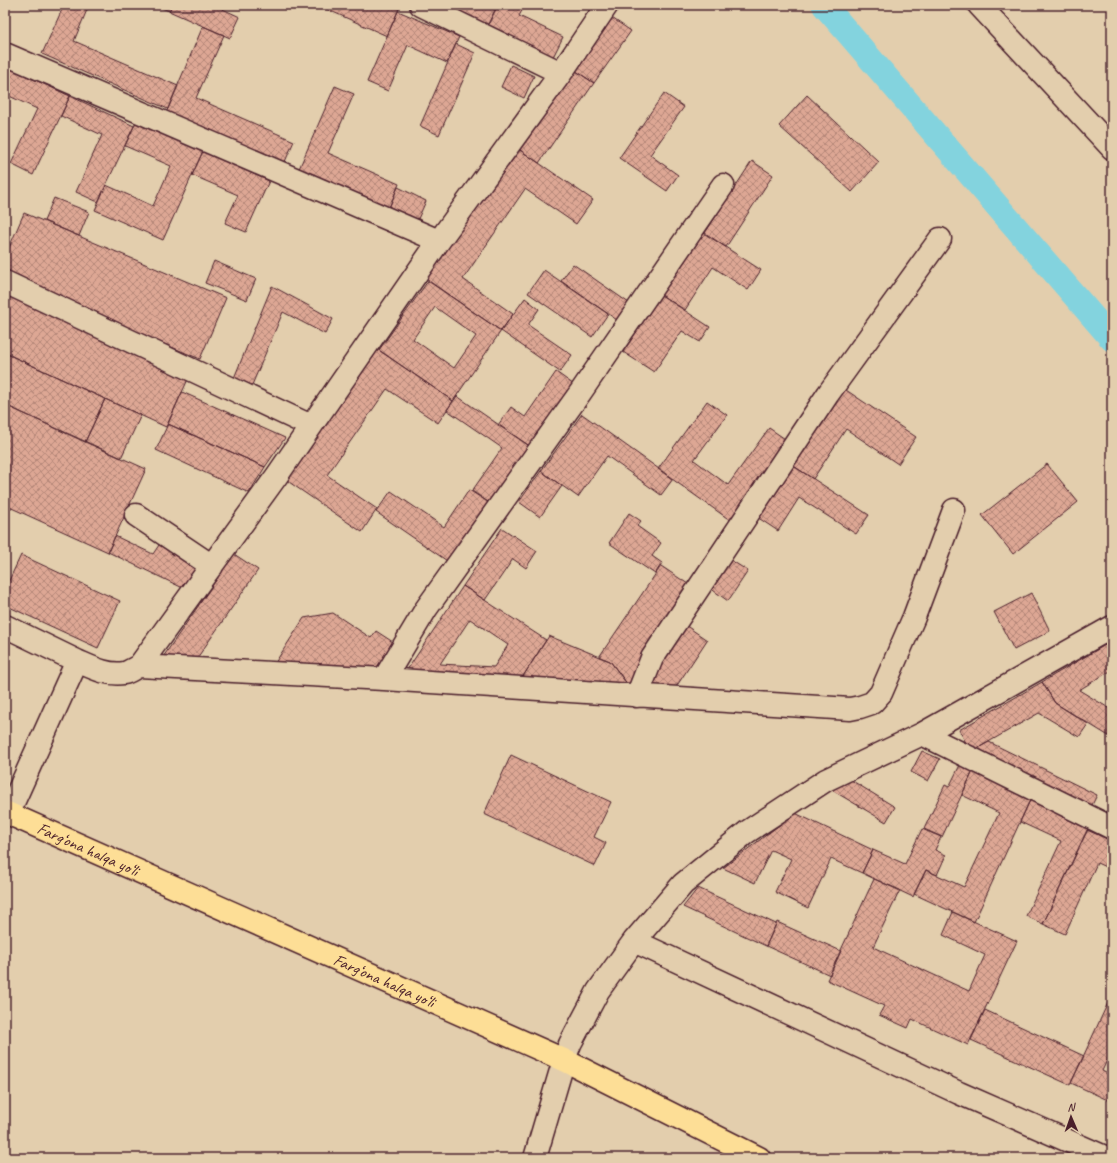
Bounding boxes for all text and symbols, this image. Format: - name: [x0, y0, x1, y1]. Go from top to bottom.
- street label: Farg‘ona halqa yo‘li: [34, 817, 144, 881]
- street label: Farg‘ona halqa yo‘li: [330, 949, 440, 1013]
- north arrow: [1051, 1097, 1091, 1137]
- text: N: [1067, 1100, 1076, 1114]

